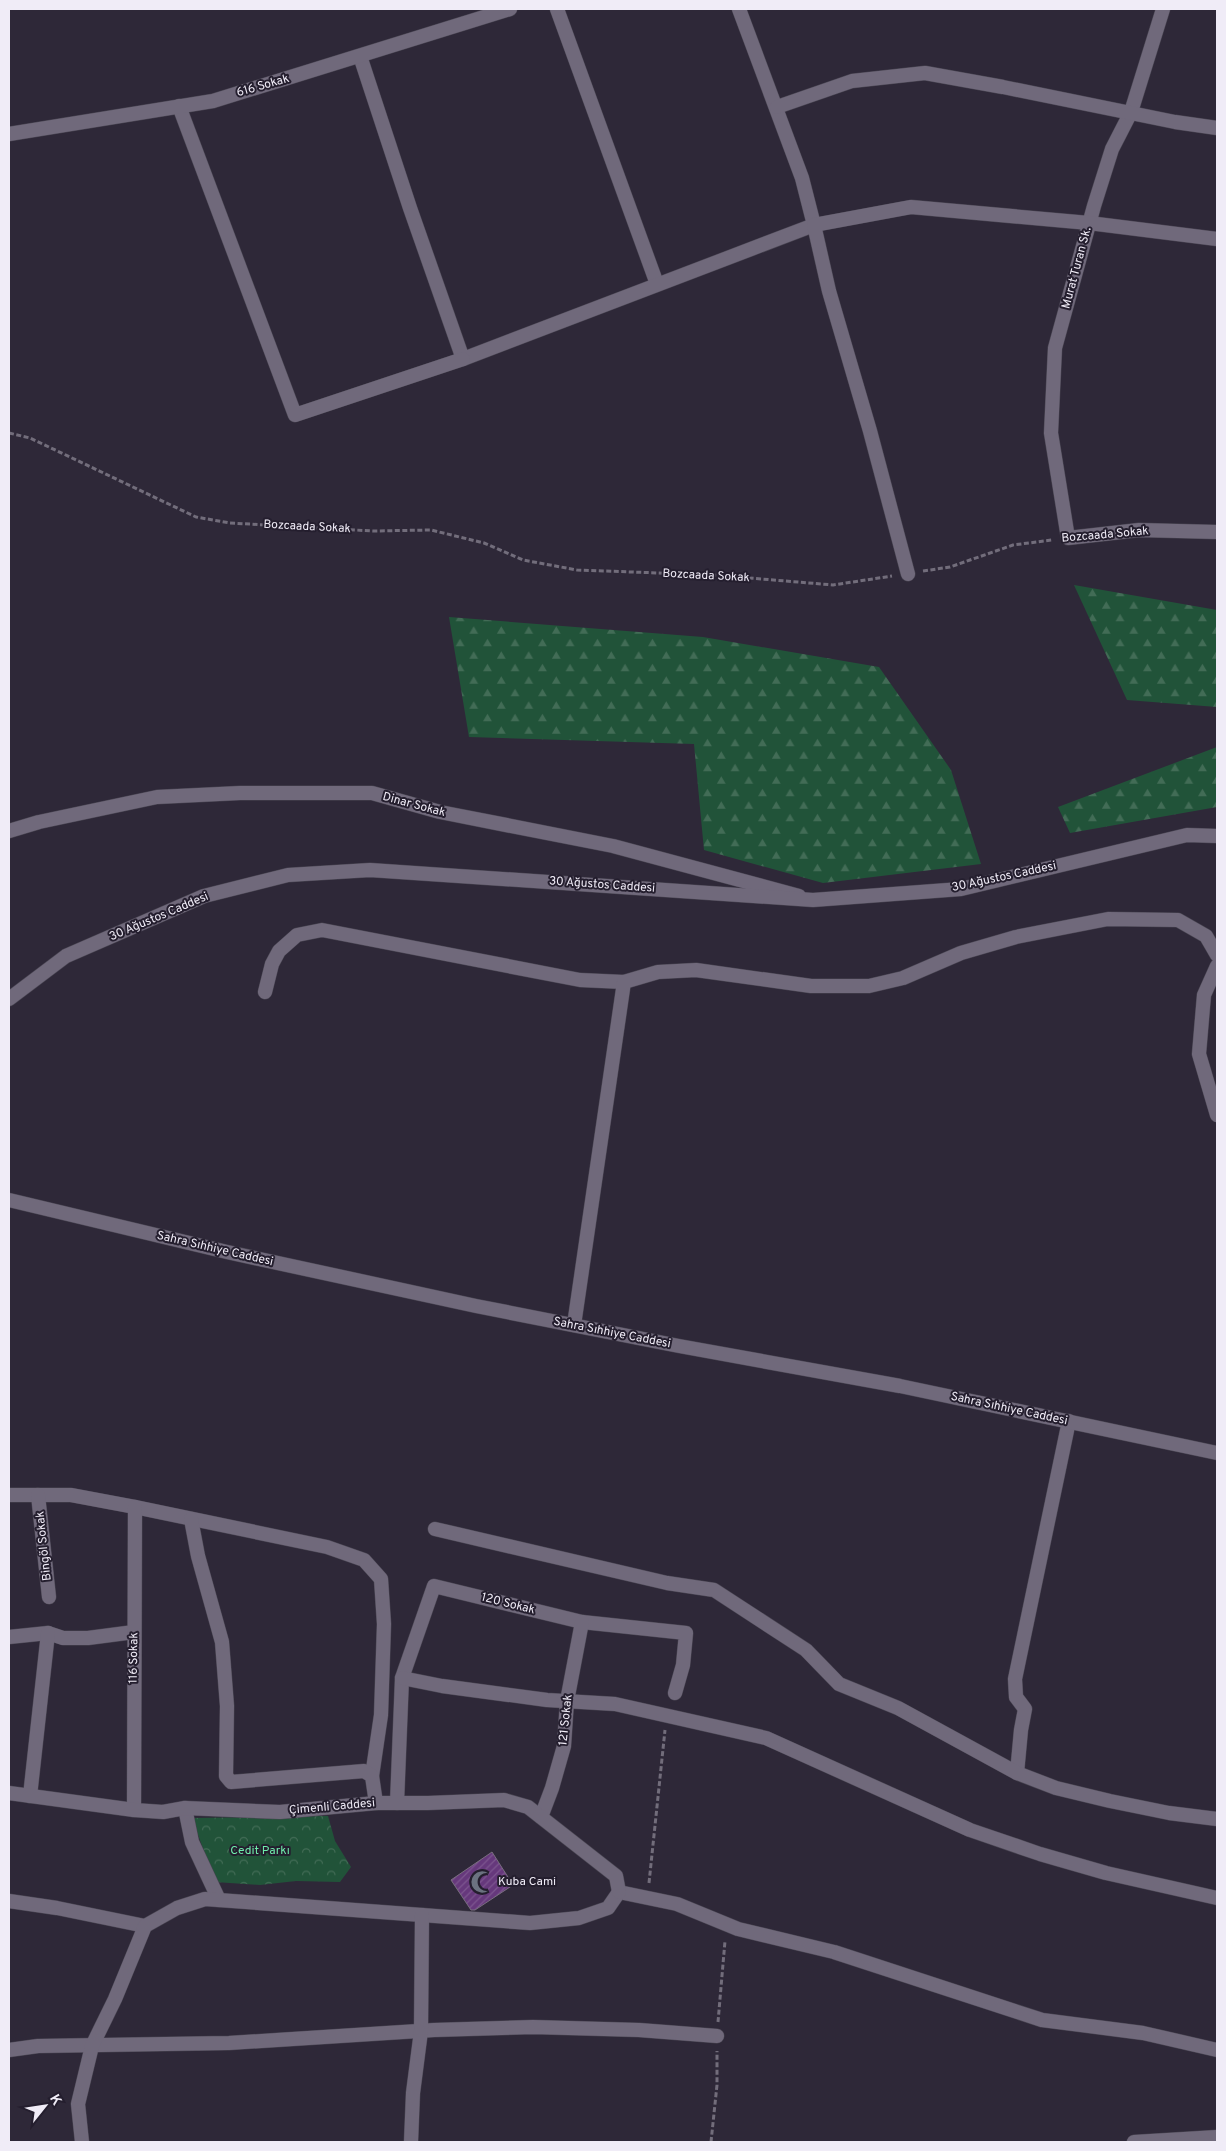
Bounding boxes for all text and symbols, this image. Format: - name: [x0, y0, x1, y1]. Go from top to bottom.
- street label: 616 Sokak: [235, 71, 291, 101]
- street label: Murat Turan Sk.: [1058, 225, 1096, 311]
- street label: Bozcaada Sokak: [263, 517, 351, 537]
- street label: Bozcaada Sokak: [1061, 523, 1149, 547]
- street label: Bozcaada Sokak: [662, 566, 750, 586]
- street label: Dinar Sokak: [381, 789, 447, 821]
- street label: 30 Ağustos Caddesi: [950, 858, 1058, 896]
- street label: 30 Ağustos Caddesi: [548, 873, 656, 897]
- street label: 30 Ağustos Caddesi: [107, 889, 211, 945]
- street label: Sahra Sıhhiye Caddesi: [155, 1228, 275, 1270]
- street label: Sahra Sıhhiye Caddesi: [552, 1314, 672, 1352]
- street label: Sahra Sıhhiye Caddesi: [949, 1389, 1069, 1429]
- street label: Bingöl Sokak: [32, 1510, 56, 1582]
- street label: 120 Sokak: [479, 1590, 537, 1618]
- street label: 116 Sokak: [126, 1632, 142, 1684]
- street label: 121 Sokak: [555, 1694, 577, 1746]
- street label: Çimenli Caddesi: [288, 1795, 376, 1819]
- park label: Cedit Parkı: [230, 1843, 290, 1859]
- mosque icon: Kuba Cami: [469, 1869, 495, 1895]
- place label: Kuba Cami: [498, 1874, 556, 1890]
- north arrow: [20, 2081, 70, 2131]
- text: K: [45, 2092, 65, 2109]

